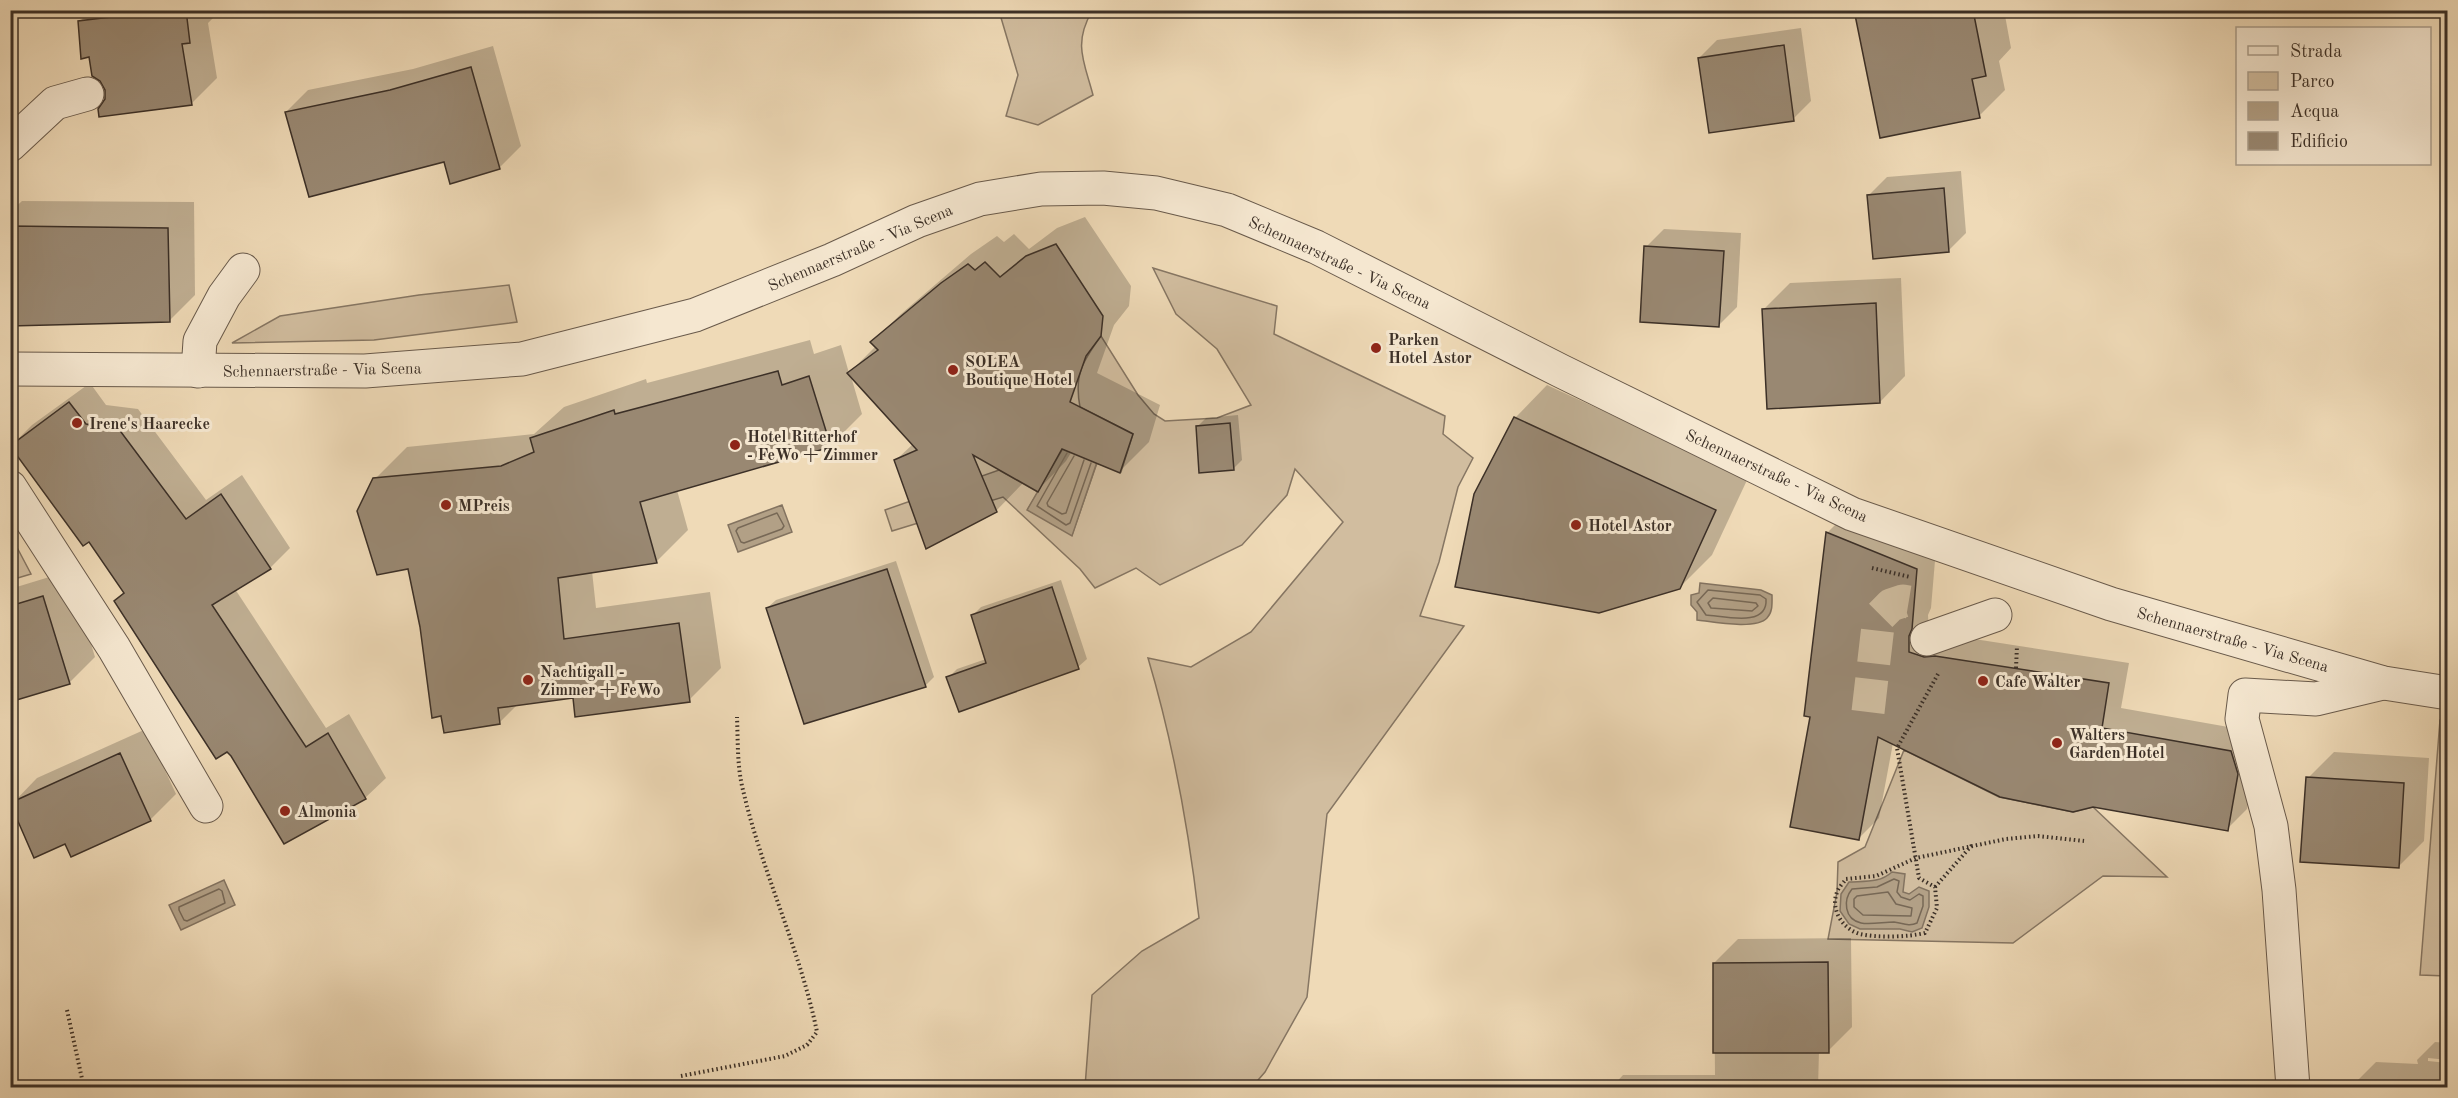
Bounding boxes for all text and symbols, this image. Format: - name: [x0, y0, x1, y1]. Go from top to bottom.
- legend: [2236, 27, 2431, 165]
- text: Strada: [2290, 43, 2342, 61]
- text: Parco: [2290, 73, 2335, 91]
- text: Acqua: [2290, 103, 2339, 121]
- text: Edificio: [2290, 133, 2348, 151]
- street label: Schennaerstraße - Via Scena: [766, 203, 956, 295]
- street label: Schennaerstraße - Via Scena: [1246, 215, 1433, 313]
- place label: Parken Hotel Astor: [1388, 333, 1472, 367]
- marker: Parken Hotel Astor: [1369, 341, 1383, 355]
- place label: SOLEA Boutique Hotel: [965, 355, 1073, 389]
- street label: Schennaerstraße - Via Scena: [222, 361, 422, 381]
- marker: SOLEA Boutique Hotel: [946, 363, 960, 377]
- marker: Irene's Haarecke: [70, 416, 84, 430]
- place label: Irene's Haarecke: [89, 417, 210, 433]
- street label: Schennaerstraße - Via Scena: [1683, 428, 1870, 526]
- place label: Hotel Ritterhof - FeWo + Zimmer: [747, 430, 878, 464]
- marker: Hotel Ritterhof - FeWo + Zimmer: [728, 438, 742, 452]
- marker: MPreis: [439, 498, 453, 512]
- place label: MPreis: [458, 499, 510, 515]
- marker: Hotel Astor: [1569, 518, 1583, 532]
- place label: Hotel Astor: [1588, 519, 1672, 535]
- street label: Schennaerstraße - Via Scena: [2135, 606, 2330, 676]
- place label: Nachtigall - Zimmer + FeWo: [540, 665, 661, 699]
- marker: Nachtigall - Zimmer + FeWo: [521, 673, 535, 687]
- marker: Cafe Walter: [1976, 674, 1990, 688]
- place label: Cafe Walter: [1995, 675, 2080, 691]
- place label: Walters Garden Hotel: [2069, 728, 2165, 762]
- marker: Walters Garden Hotel: [2050, 736, 2064, 750]
- marker: Almonia: [278, 804, 292, 818]
- place label: Almonia: [297, 805, 357, 821]

